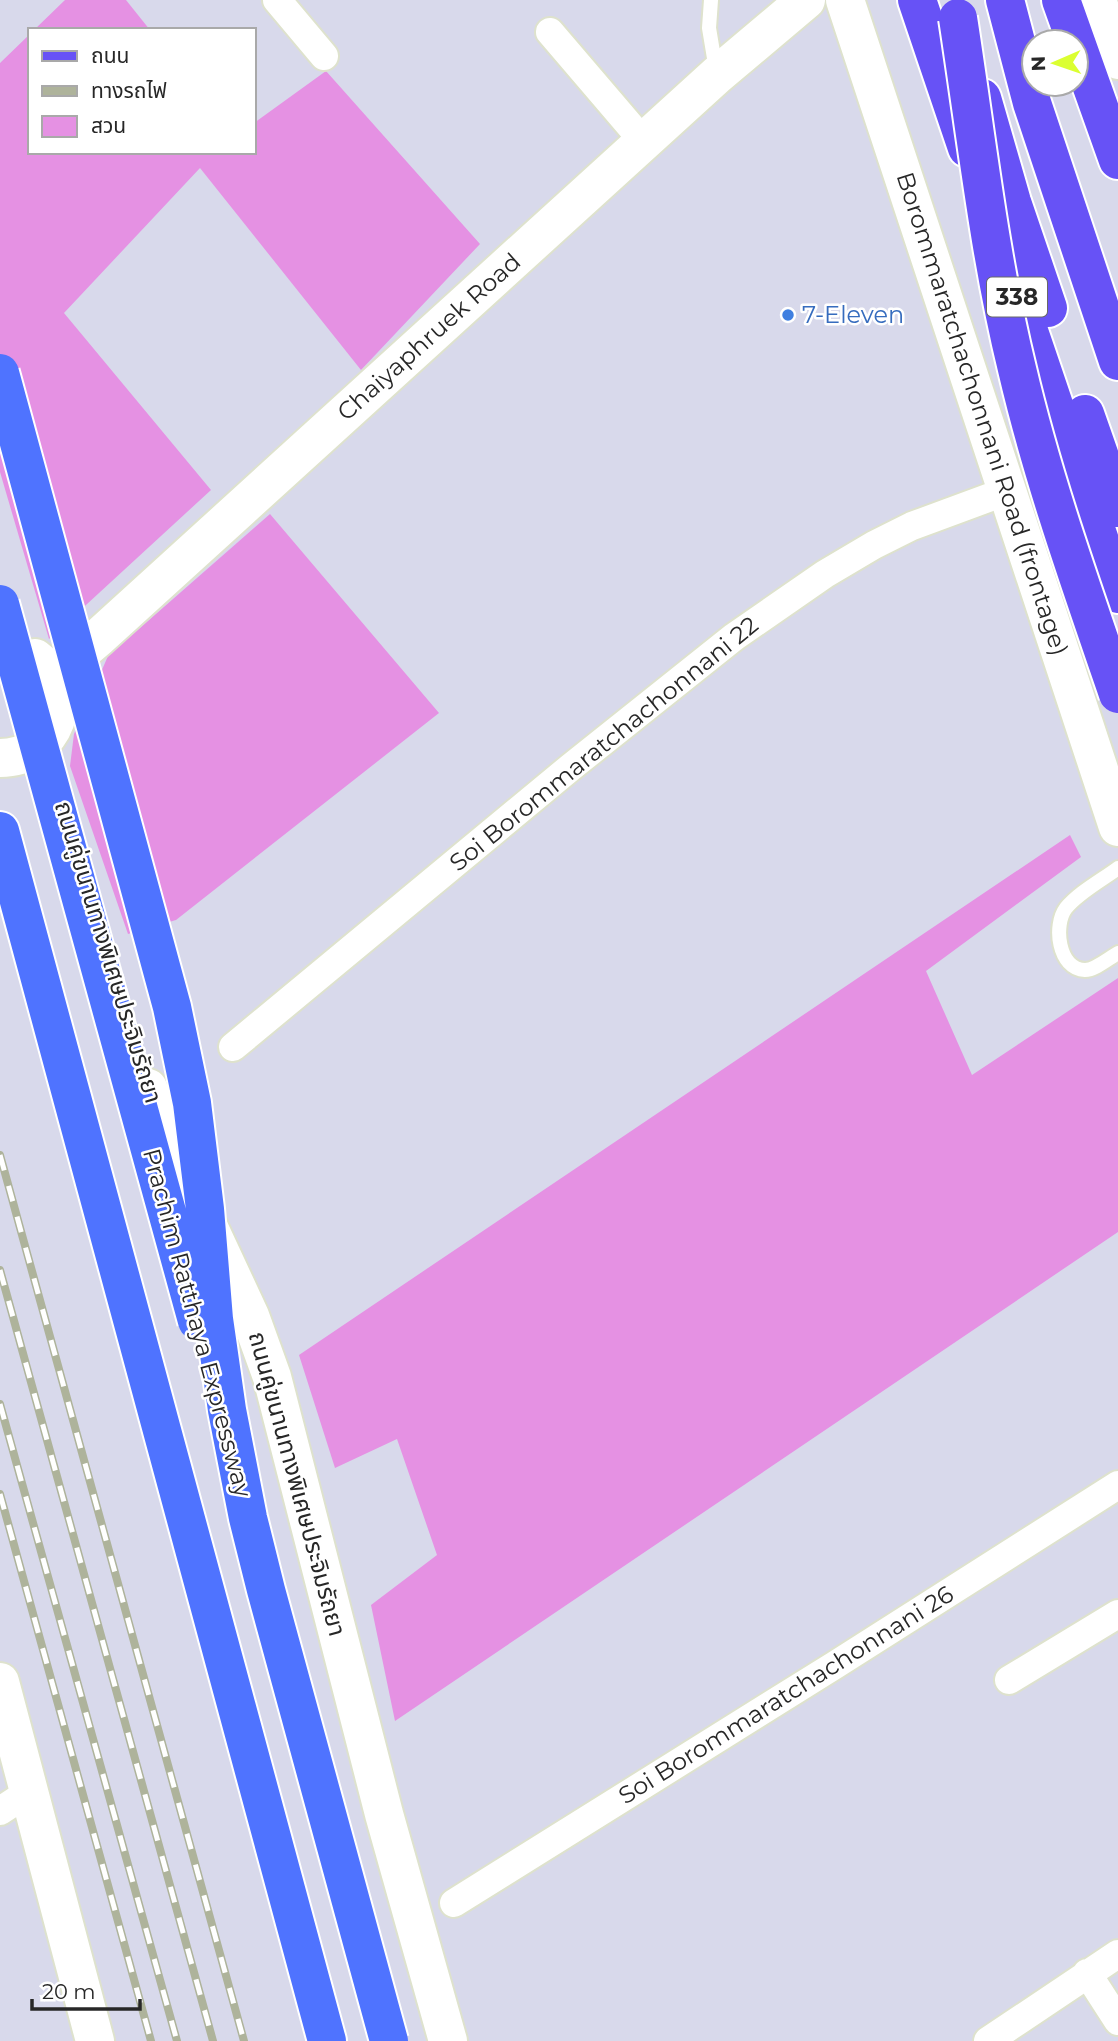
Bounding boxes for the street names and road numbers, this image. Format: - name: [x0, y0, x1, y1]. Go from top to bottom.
- street label: Borommaratchachonnani Road (frontage): [890, 169, 1075, 659]
- street label: Chaiyaphruek Road: [331, 247, 526, 427]
- road number: 338: [987, 278, 1047, 316]
- street label: Soi Borommaratchachonnani 22: [444, 610, 764, 877]
- street label: ถนนคู่ขนานทางพิเศษประจิมรัถยา: [48, 797, 168, 1107]
- street label: Prachim Ratthaya Expressway: [137, 1145, 258, 1500]
- street label: ถนนคู่ขนานทางพิเศษประจิมรัถยา: [242, 1328, 352, 1640]
- street label: Soi Borommaratchachonnani 26: [613, 1579, 959, 1810]

